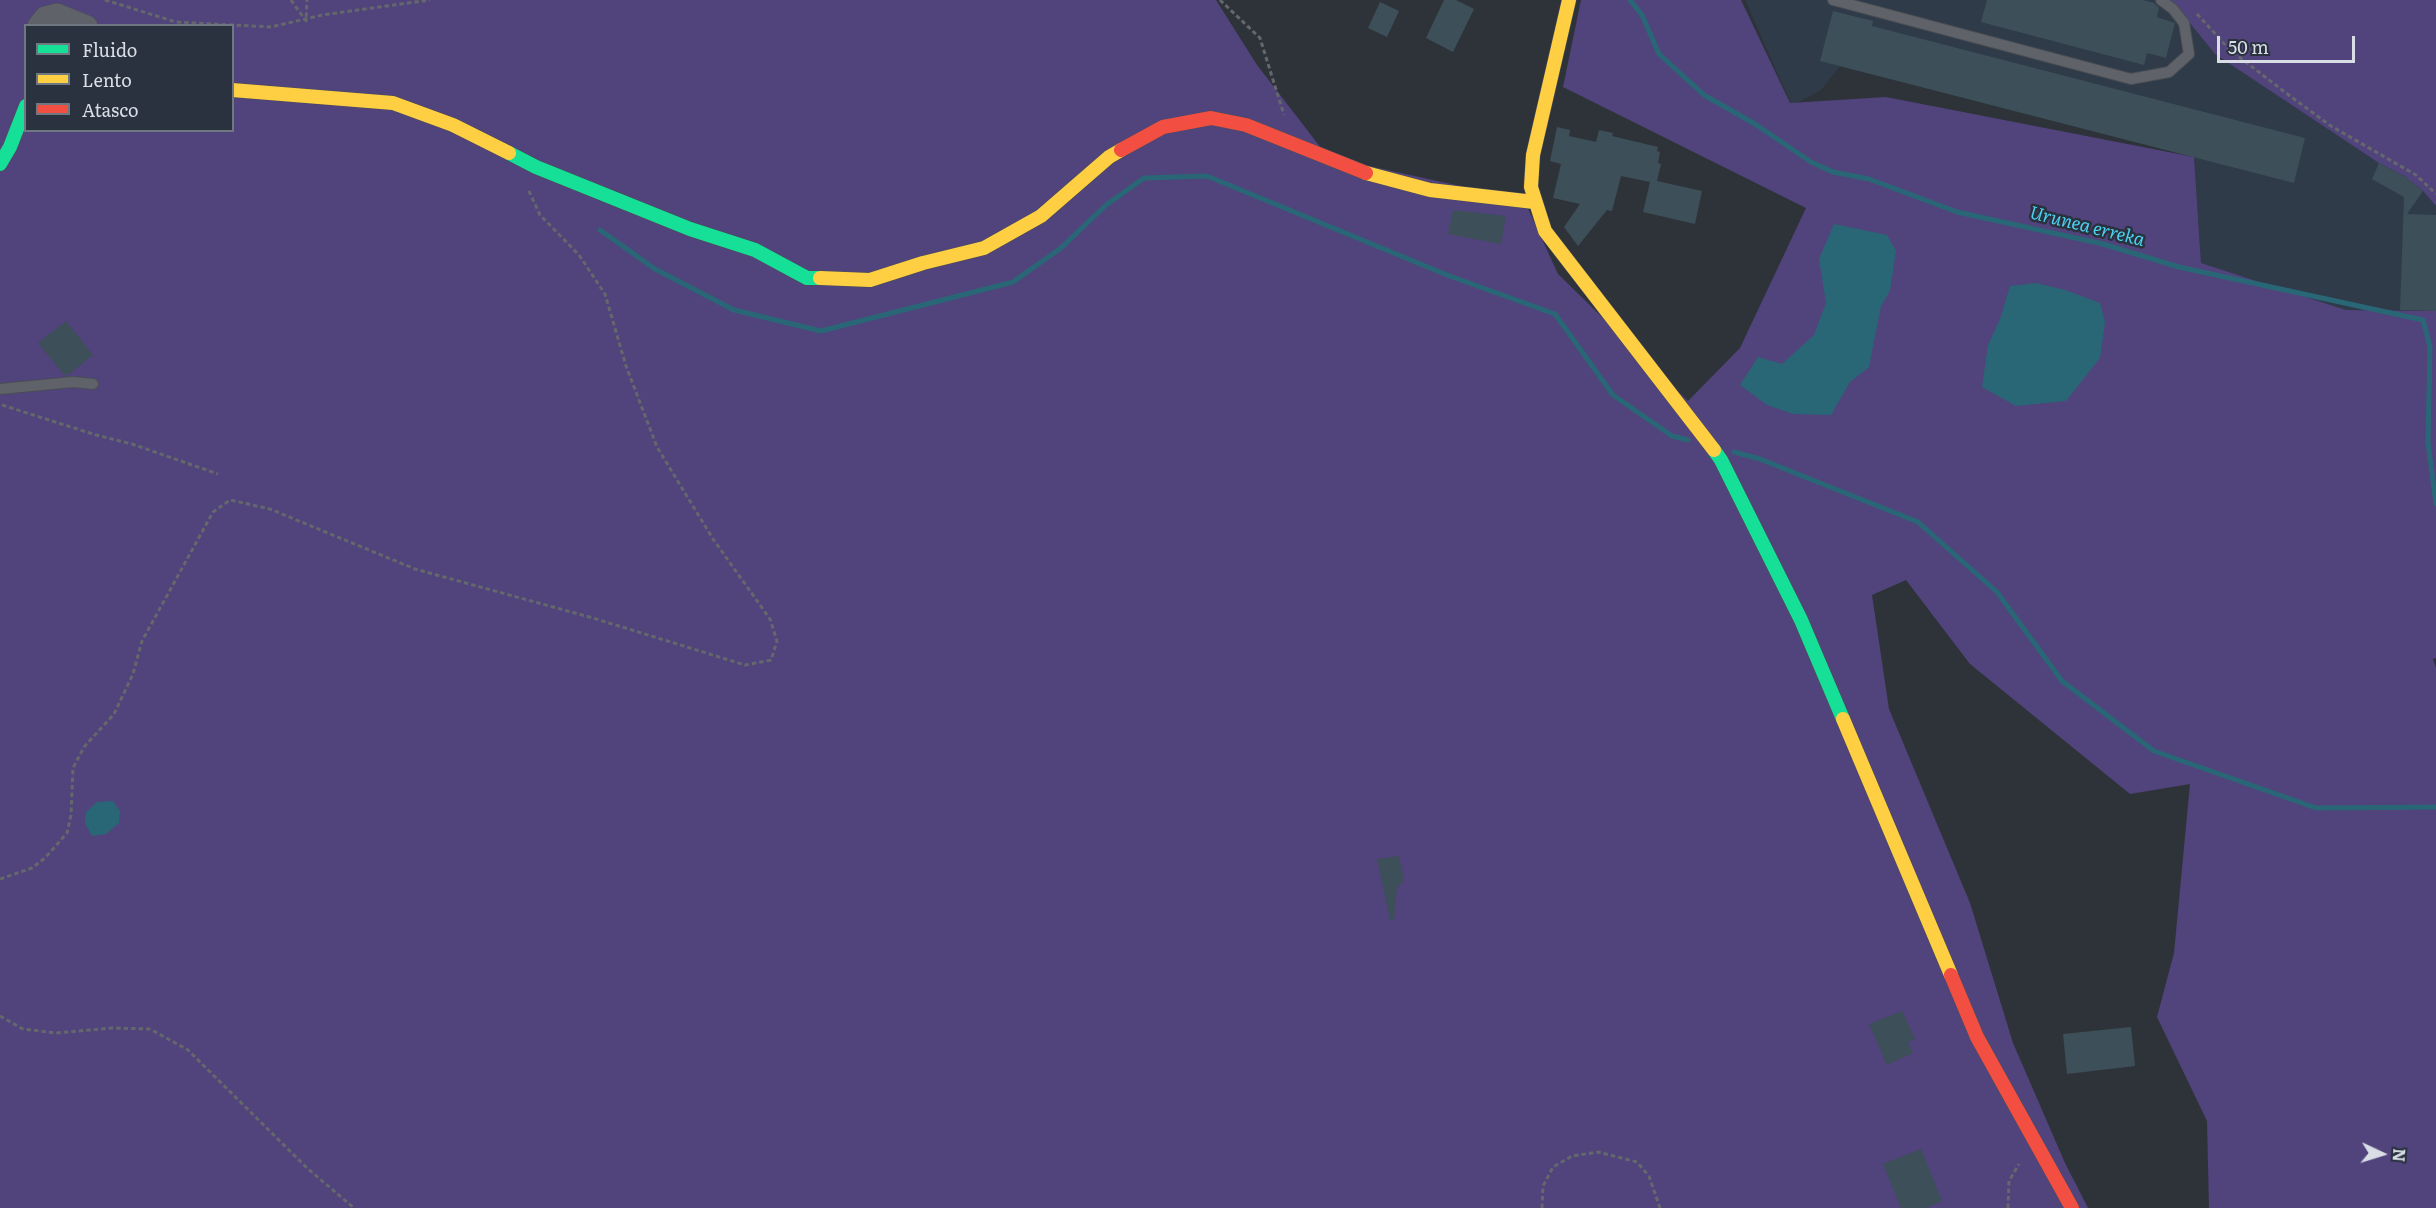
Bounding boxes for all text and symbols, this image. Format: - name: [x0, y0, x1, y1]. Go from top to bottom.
- legend: [24, 24, 234, 132]
- scale bar: [2220, 24, 2358, 62]
- text: 50 m: [2228, 33, 2269, 60]
- text: Fluido: [82, 36, 137, 63]
- text: Lento: [82, 66, 132, 93]
- text: Atasco: [82, 96, 139, 123]
- water label: Urunea erreka: [2027, 202, 2147, 252]
- north arrow: [2352, 1124, 2412, 1184]
- text: N: [2388, 1148, 2412, 1163]

